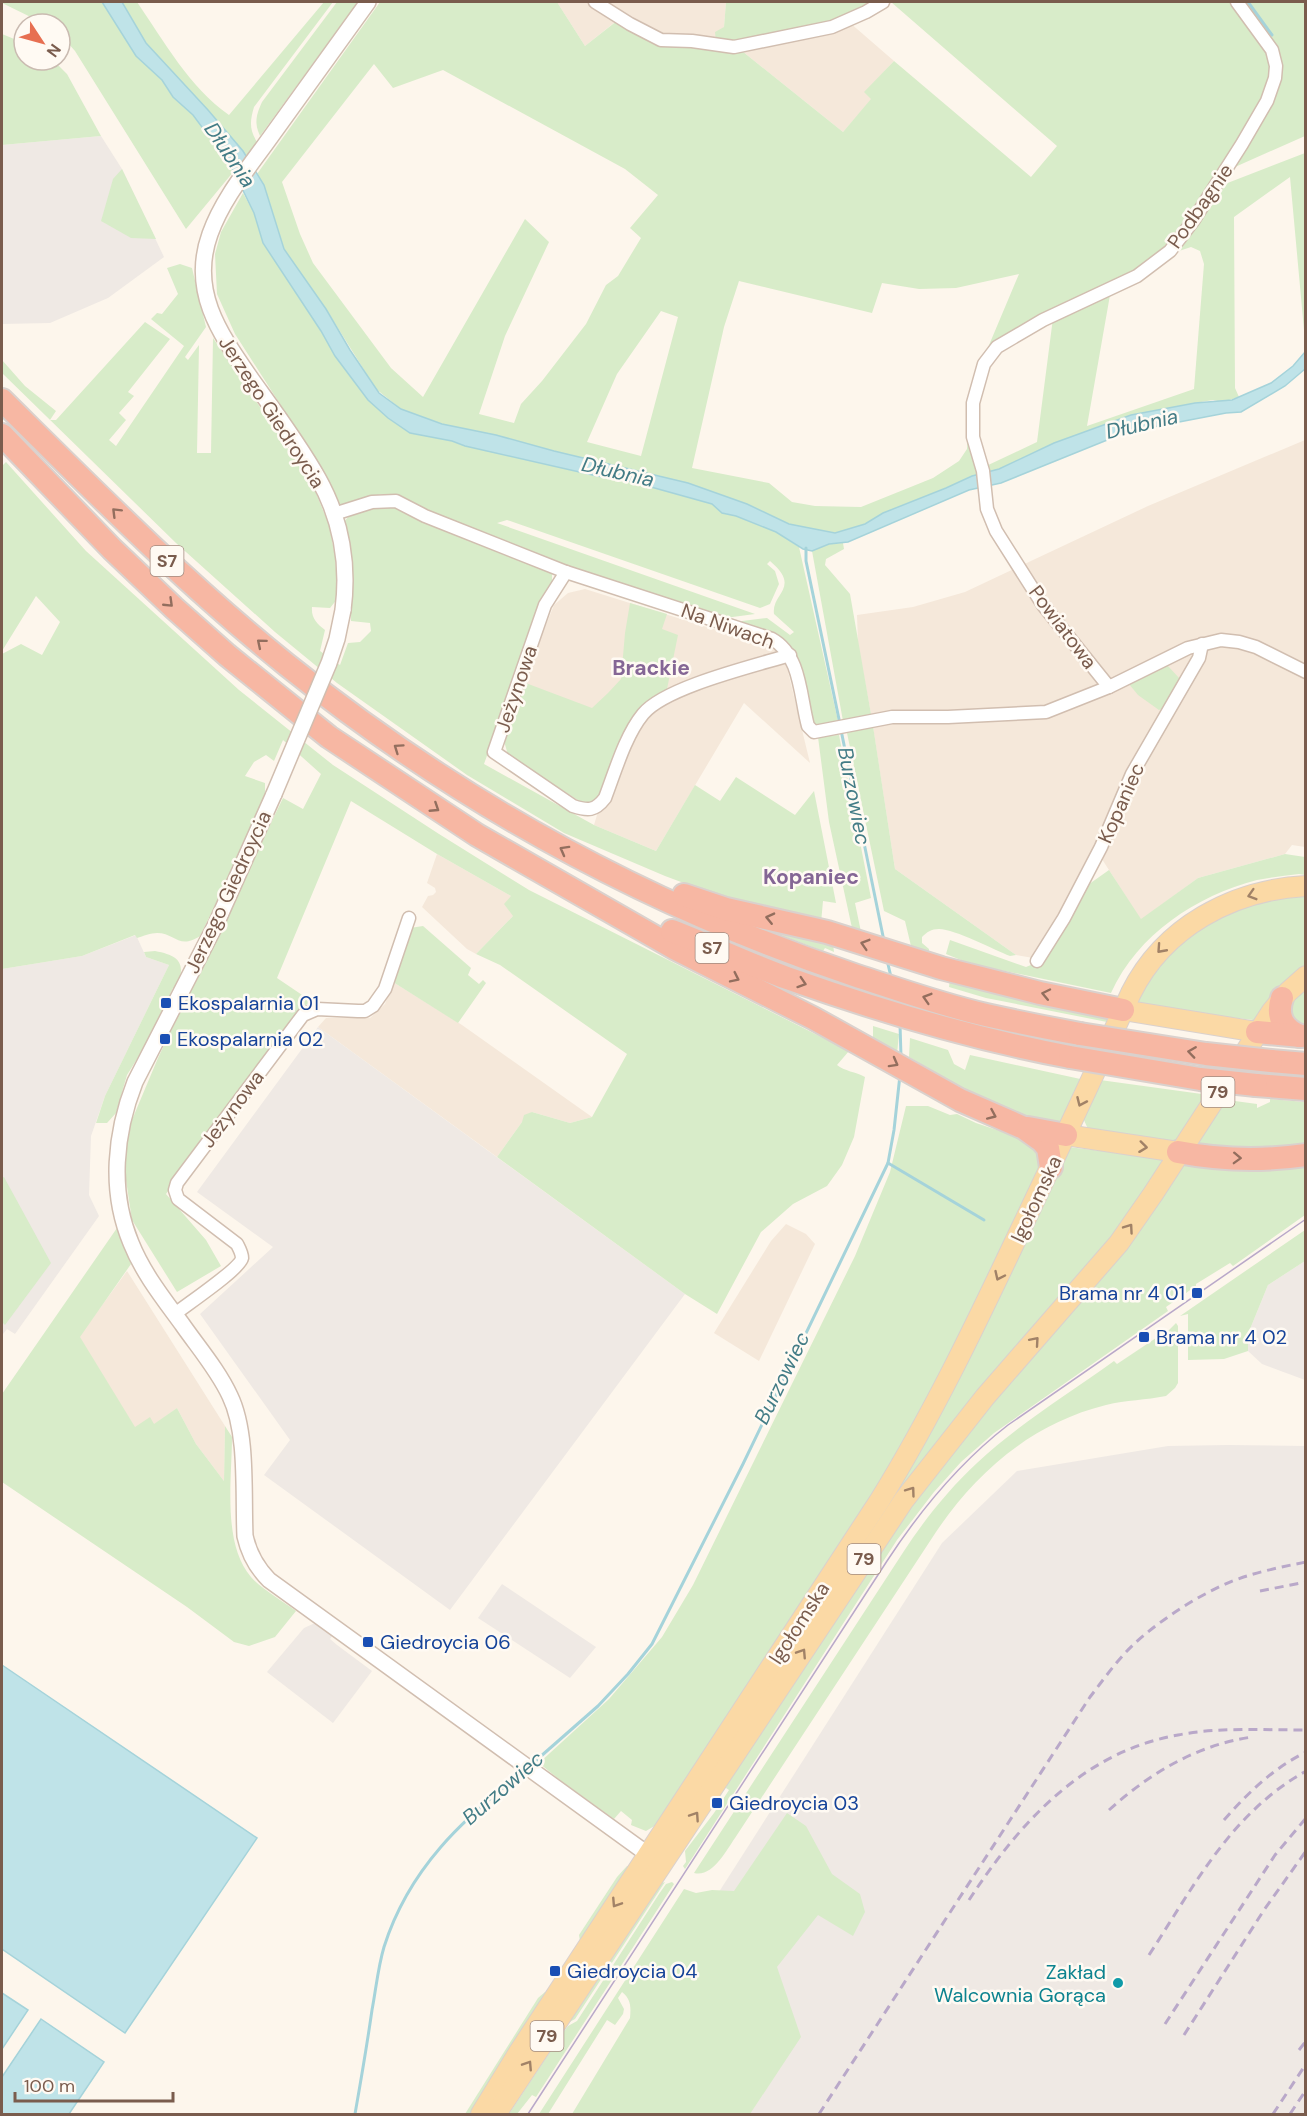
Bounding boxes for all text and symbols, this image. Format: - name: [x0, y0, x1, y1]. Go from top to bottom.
- north arrow: [12, 12, 72, 72]
- text: N: [42, 40, 66, 61]
- water label: Dłubnia: [198, 117, 262, 193]
- street label: Podbagnie: [1161, 159, 1239, 253]
- street label: Jerzego Giedroycia: [213, 331, 331, 493]
- water label: Dłubnia: [1103, 402, 1181, 446]
- water label: Dłubnia: [579, 450, 657, 494]
- one-way arrow: [113, 508, 123, 519]
- road number: S7: [150, 546, 184, 576]
- street label: Powiatowa: [1023, 580, 1103, 674]
- one-way arrow: [161, 595, 172, 606]
- street label: Na Niwach: [678, 597, 778, 655]
- one-way arrow: [257, 639, 268, 650]
- street label: Jeżynowa: [489, 642, 543, 736]
- district label: Brackie: [612, 654, 690, 682]
- one-way arrow: [393, 744, 404, 755]
- water label: Burzowiec: [831, 745, 877, 847]
- street label: Kopaniec: [1092, 759, 1150, 847]
- one-way arrow: [429, 801, 439, 813]
- street label: Jerzego Giedroycia: [179, 807, 277, 977]
- one-way arrow: [560, 846, 570, 857]
- district label: Kopaniec: [763, 863, 859, 891]
- one-way arrow: [1247, 888, 1258, 900]
- one-way arrow: [765, 913, 775, 926]
- road number: S7: [696, 933, 728, 963]
- one-way arrow: [860, 939, 871, 951]
- one-way arrow: [1157, 942, 1168, 953]
- one-way arrow: [729, 970, 740, 982]
- one-way arrow: [796, 976, 807, 988]
- one-way arrow: [1041, 988, 1051, 1001]
- place label: Ekospalarnia 01: [178, 990, 319, 1016]
- one-way arrow: [922, 993, 933, 1006]
- marker: Ekospalarnia 01: [159, 996, 173, 1010]
- place label: Ekospalarnia 02: [177, 1026, 323, 1052]
- marker: Ekospalarnia 02: [158, 1032, 172, 1046]
- one-way arrow: [1188, 1047, 1197, 1059]
- one-way arrow: [888, 1056, 898, 1067]
- street label: Jeżynowa: [194, 1065, 270, 1153]
- road number: 79: [1202, 1077, 1234, 1107]
- one-way arrow: [1076, 1095, 1088, 1106]
- one-way arrow: [985, 1107, 996, 1119]
- one-way arrow: [1138, 1140, 1148, 1152]
- street label: Igołomska: [1005, 1151, 1067, 1247]
- one-way arrow: [1232, 1151, 1241, 1164]
- one-way arrow: [1122, 1224, 1133, 1235]
- one-way arrow: [994, 1270, 1006, 1281]
- place label: Brama nr 4 01: [1059, 1280, 1185, 1306]
- marker: Brama nr 4 01: [1190, 1286, 1204, 1300]
- place label: Brama nr 4 02: [1156, 1324, 1287, 1350]
- water label: Burzowiec: [748, 1327, 816, 1429]
- marker: Brama nr 4 02: [1137, 1330, 1151, 1344]
- one-way arrow: [1028, 1337, 1039, 1348]
- one-way arrow: [904, 1487, 915, 1498]
- road number: 79: [848, 1544, 880, 1574]
- street label: Igołomska: [763, 1577, 835, 1669]
- place label: Giedroycia 06: [380, 1629, 511, 1655]
- marker: Giedroycia 06: [361, 1635, 375, 1649]
- one-way arrow: [795, 1649, 807, 1659]
- water label: Burzowiec: [456, 1745, 550, 1831]
- place label: Giedroycia 03: [729, 1790, 859, 1816]
- marker: Giedroycia 03: [710, 1796, 724, 1810]
- one-way arrow: [688, 1812, 699, 1823]
- one-way arrow: [612, 1896, 623, 1907]
- place label: Giedroycia 04: [567, 1958, 697, 1984]
- place label: Zakład Walcownia Gorąca: [934, 1959, 1106, 2008]
- marker: Giedroycia 04: [548, 1964, 562, 1978]
- marker: Zakład Walcownia Gorąca: [1111, 1976, 1125, 1990]
- road number: 79: [530, 2021, 564, 2051]
- one-way arrow: [521, 2061, 532, 2072]
- scale bar: [15, 2065, 172, 2103]
- text: 100 m: [24, 2074, 75, 2098]

